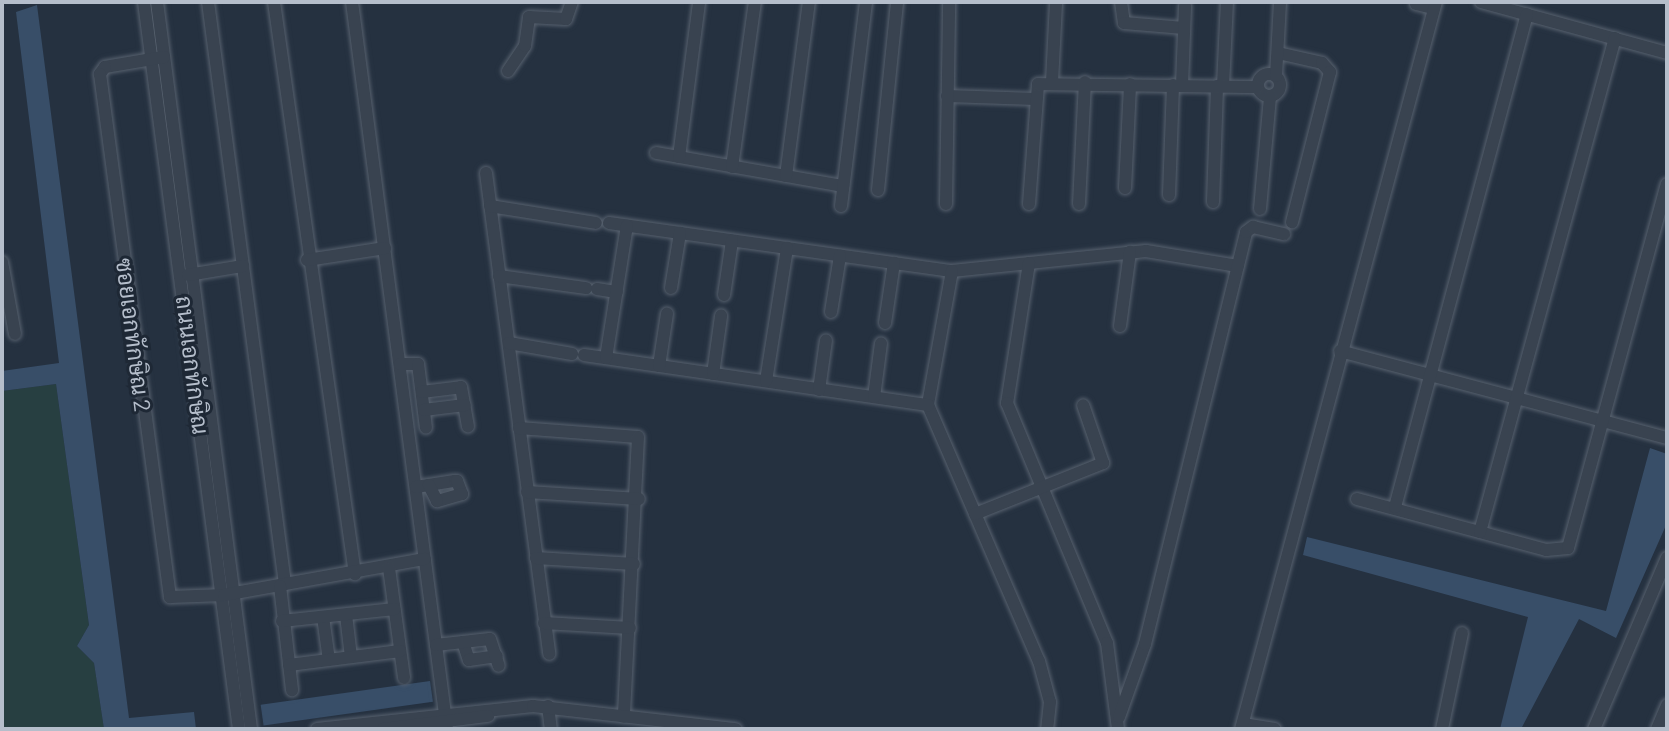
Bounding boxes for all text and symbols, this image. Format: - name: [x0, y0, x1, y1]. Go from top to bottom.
- street label: ซอยเอกทักษิณ 2: [111, 257, 157, 413]
- street label: ถนนเอกทักษิณ: [171, 294, 215, 436]

